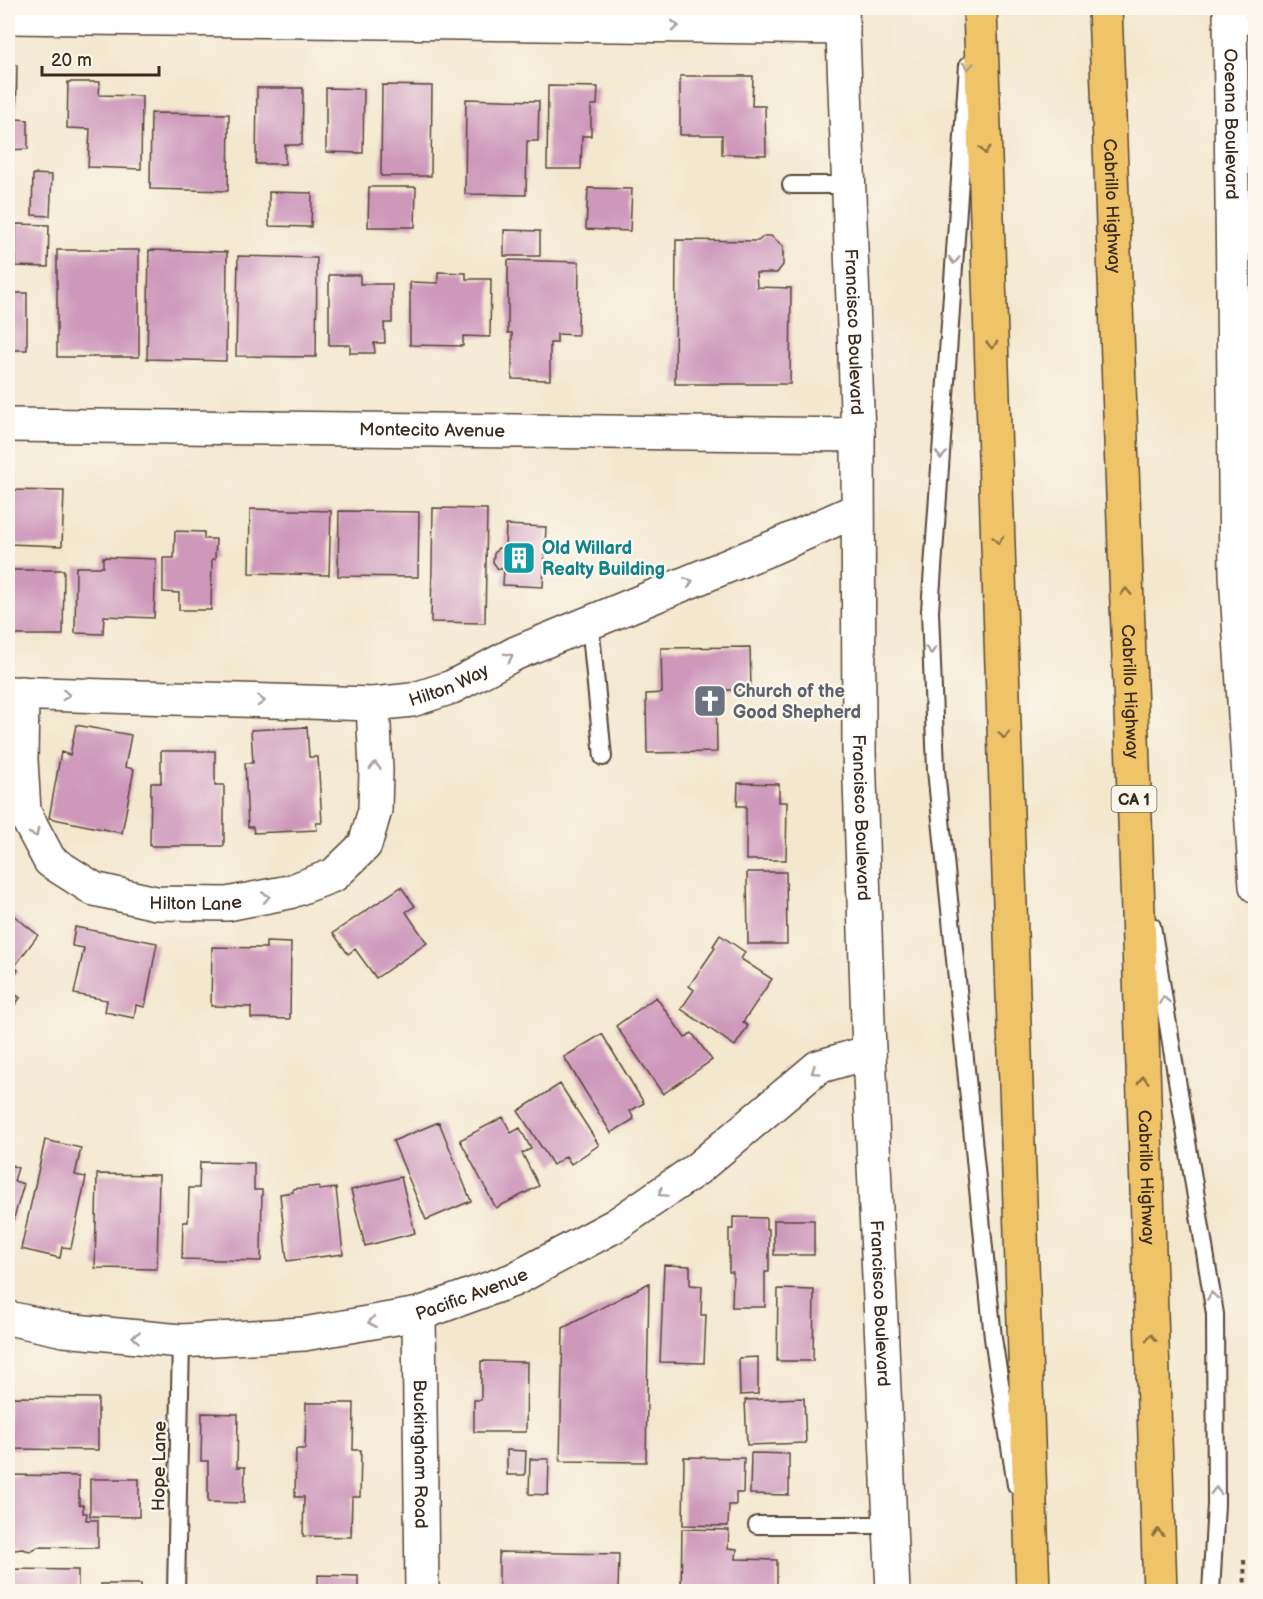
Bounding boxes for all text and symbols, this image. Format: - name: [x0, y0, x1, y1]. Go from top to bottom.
- one-way arrow: [670, 20, 679, 32]
- scale bar: [42, 39, 159, 77]
- street label: Oceana Boulevard: [1219, 48, 1242, 200]
- text: 20 m: [51, 50, 92, 71]
- one-way arrow: [961, 61, 974, 70]
- street label: Cabrillo Highway: [1099, 138, 1125, 274]
- one-way arrow: [979, 145, 992, 154]
- street label: Francisco Boulevard: [840, 248, 867, 415]
- one-way arrow: [948, 256, 961, 265]
- one-way arrow: [985, 340, 998, 349]
- street label: Montecito Avenue: [359, 419, 505, 442]
- one-way arrow: [934, 450, 947, 459]
- one-way arrow: [991, 535, 1004, 544]
- place label: Old Willard Realty Building: [542, 538, 665, 580]
- building icon: Old Willard Realty Building: [501, 540, 537, 576]
- one-way arrow: [683, 577, 694, 589]
- one-way arrow: [1120, 587, 1133, 596]
- street label: Cabrillo Highway: [1117, 624, 1143, 760]
- one-way arrow: [925, 645, 938, 654]
- one-way arrow: [503, 653, 513, 664]
- street label: Hilton Way: [406, 659, 493, 711]
- place label: Church of the Good Shepherd: [733, 681, 861, 723]
- church icon: Church of the Good Shepherd: [692, 683, 728, 719]
- one-way arrow: [61, 688, 70, 701]
- one-way arrow: [256, 694, 265, 707]
- one-way arrow: [998, 730, 1011, 739]
- street label: Francisco Boulevard: [848, 734, 874, 901]
- one-way arrow: [369, 762, 381, 771]
- road number: CA 1: [1112, 786, 1156, 812]
- one-way arrow: [28, 827, 39, 837]
- street label: Hilton Lane: [149, 891, 244, 915]
- one-way arrow: [261, 891, 271, 904]
- one-way arrow: [1158, 996, 1171, 1006]
- one-way arrow: [810, 1064, 821, 1075]
- one-way arrow: [1137, 1076, 1149, 1085]
- street label: Cabrillo Highway: [1133, 1110, 1159, 1246]
- one-way arrow: [658, 1186, 669, 1197]
- street label: Francisco Boulevard: [865, 1220, 894, 1387]
- street label: Pacific Avenue: [413, 1264, 532, 1325]
- one-way arrow: [1206, 1292, 1218, 1301]
- one-way arrow: [367, 1316, 377, 1328]
- one-way arrow: [132, 1331, 141, 1344]
- one-way arrow: [1145, 1334, 1158, 1343]
- street label: Buckingham Road: [409, 1379, 431, 1529]
- street label: Hope Lane: [148, 1420, 171, 1511]
- one-way arrow: [1210, 1487, 1222, 1496]
- one-way arrow: [1152, 1529, 1164, 1538]

